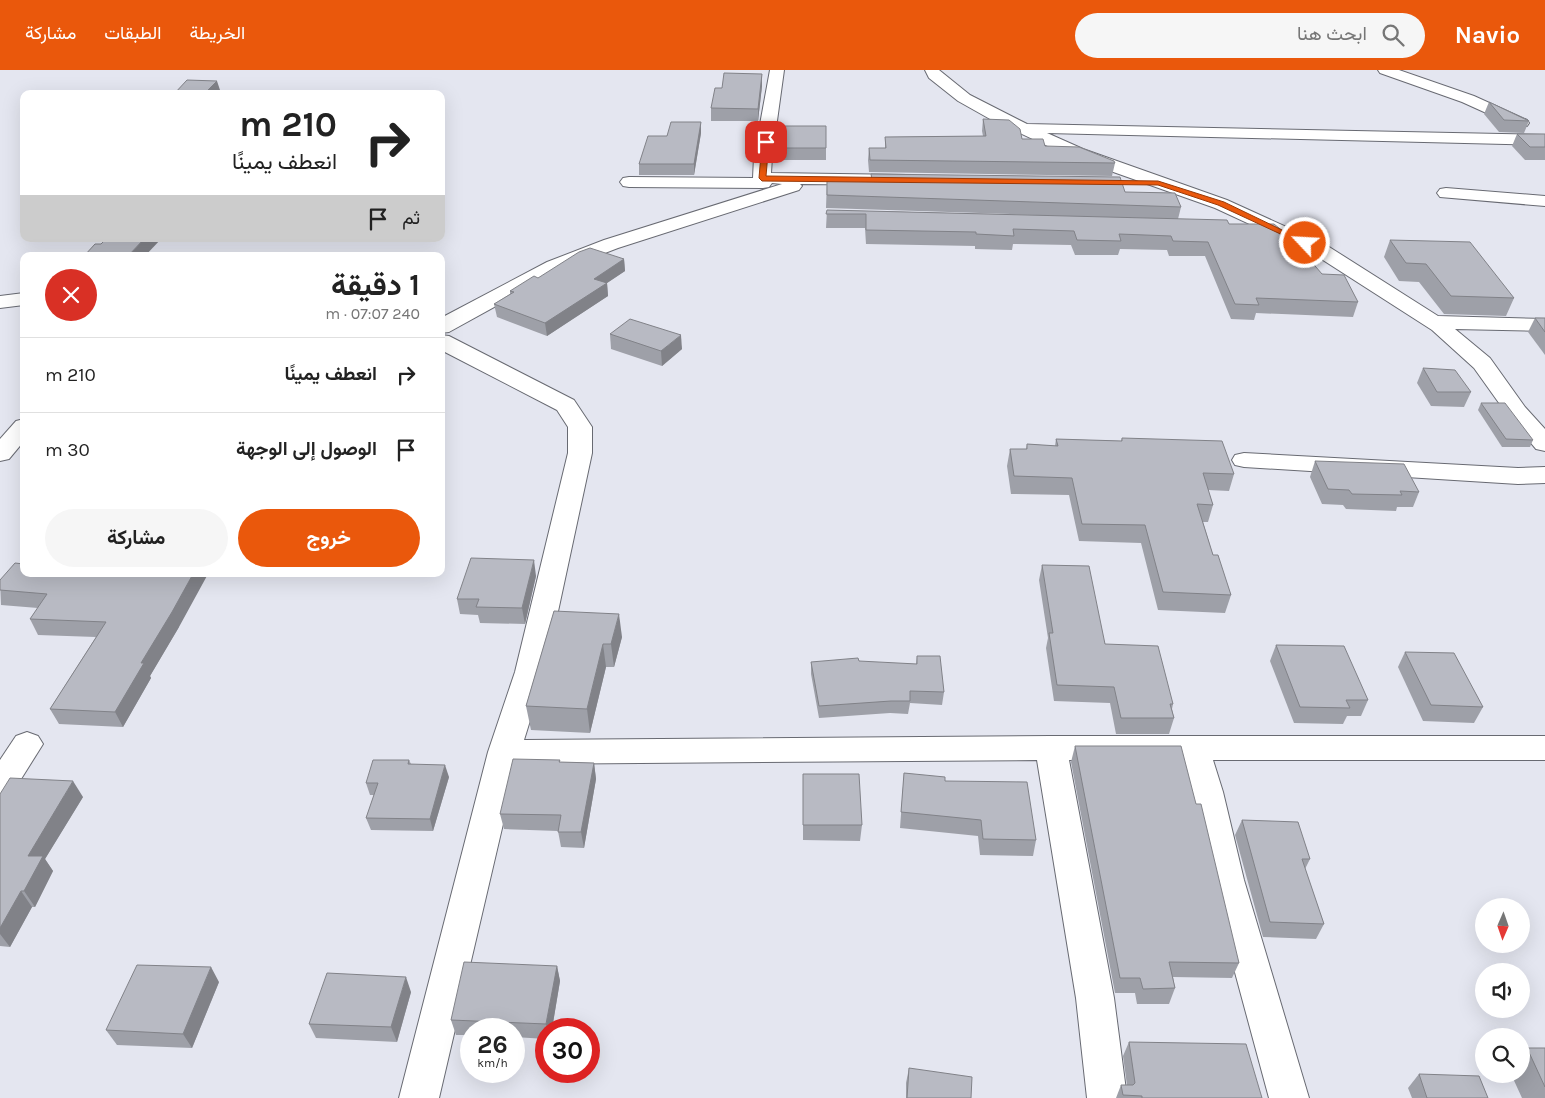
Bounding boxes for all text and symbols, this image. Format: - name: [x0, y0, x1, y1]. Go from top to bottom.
- search box: [1075, 13, 1425, 58]
- icon: search: [1379, 21, 1407, 49]
- text: Navio: [1455, 21, 1520, 49]
- text: مشاركة: [25, 22, 76, 44]
- text: الطبقات: [104, 22, 161, 44]
- text: الخريطة: [189, 22, 245, 44]
- text: ابحث هنا: [1297, 23, 1367, 45]
- text: 210 m: [239, 104, 337, 145]
- icon: right: [355, 110, 420, 175]
- pin: [745, 121, 787, 163]
- icon: arrive: [752, 128, 780, 156]
- text: انعطف يمينًا: [232, 149, 337, 175]
- icon: arrive: [364, 205, 392, 233]
- text: ثم: [402, 207, 420, 229]
- position arrow: [1278, 216, 1330, 268]
- text: 1 دقيقة: [331, 267, 420, 303]
- button: close: [45, 269, 97, 321]
- text: 240 m · 07:07: [325, 304, 420, 323]
- icon: right: [392, 361, 420, 389]
- text: انعطف يمينًا: [285, 363, 377, 385]
- text: 210 m: [45, 364, 96, 386]
- icon: arrive: [392, 436, 420, 464]
- text: الوصول إلى الوجهة: [236, 438, 377, 460]
- text: 30 m: [45, 439, 90, 461]
- button: مشاركة: [45, 509, 228, 567]
- button: خروج: [238, 509, 420, 567]
- north arrow: [1475, 898, 1530, 952]
- map controls: [1475, 898, 1530, 1083]
- button: sound: [1475, 963, 1530, 1018]
- speed limit sign: 30: [535, 1018, 600, 1083]
- button: search: [1475, 1028, 1530, 1083]
- text: 26: [477, 1030, 508, 1059]
- text: km/h: [477, 1056, 508, 1070]

